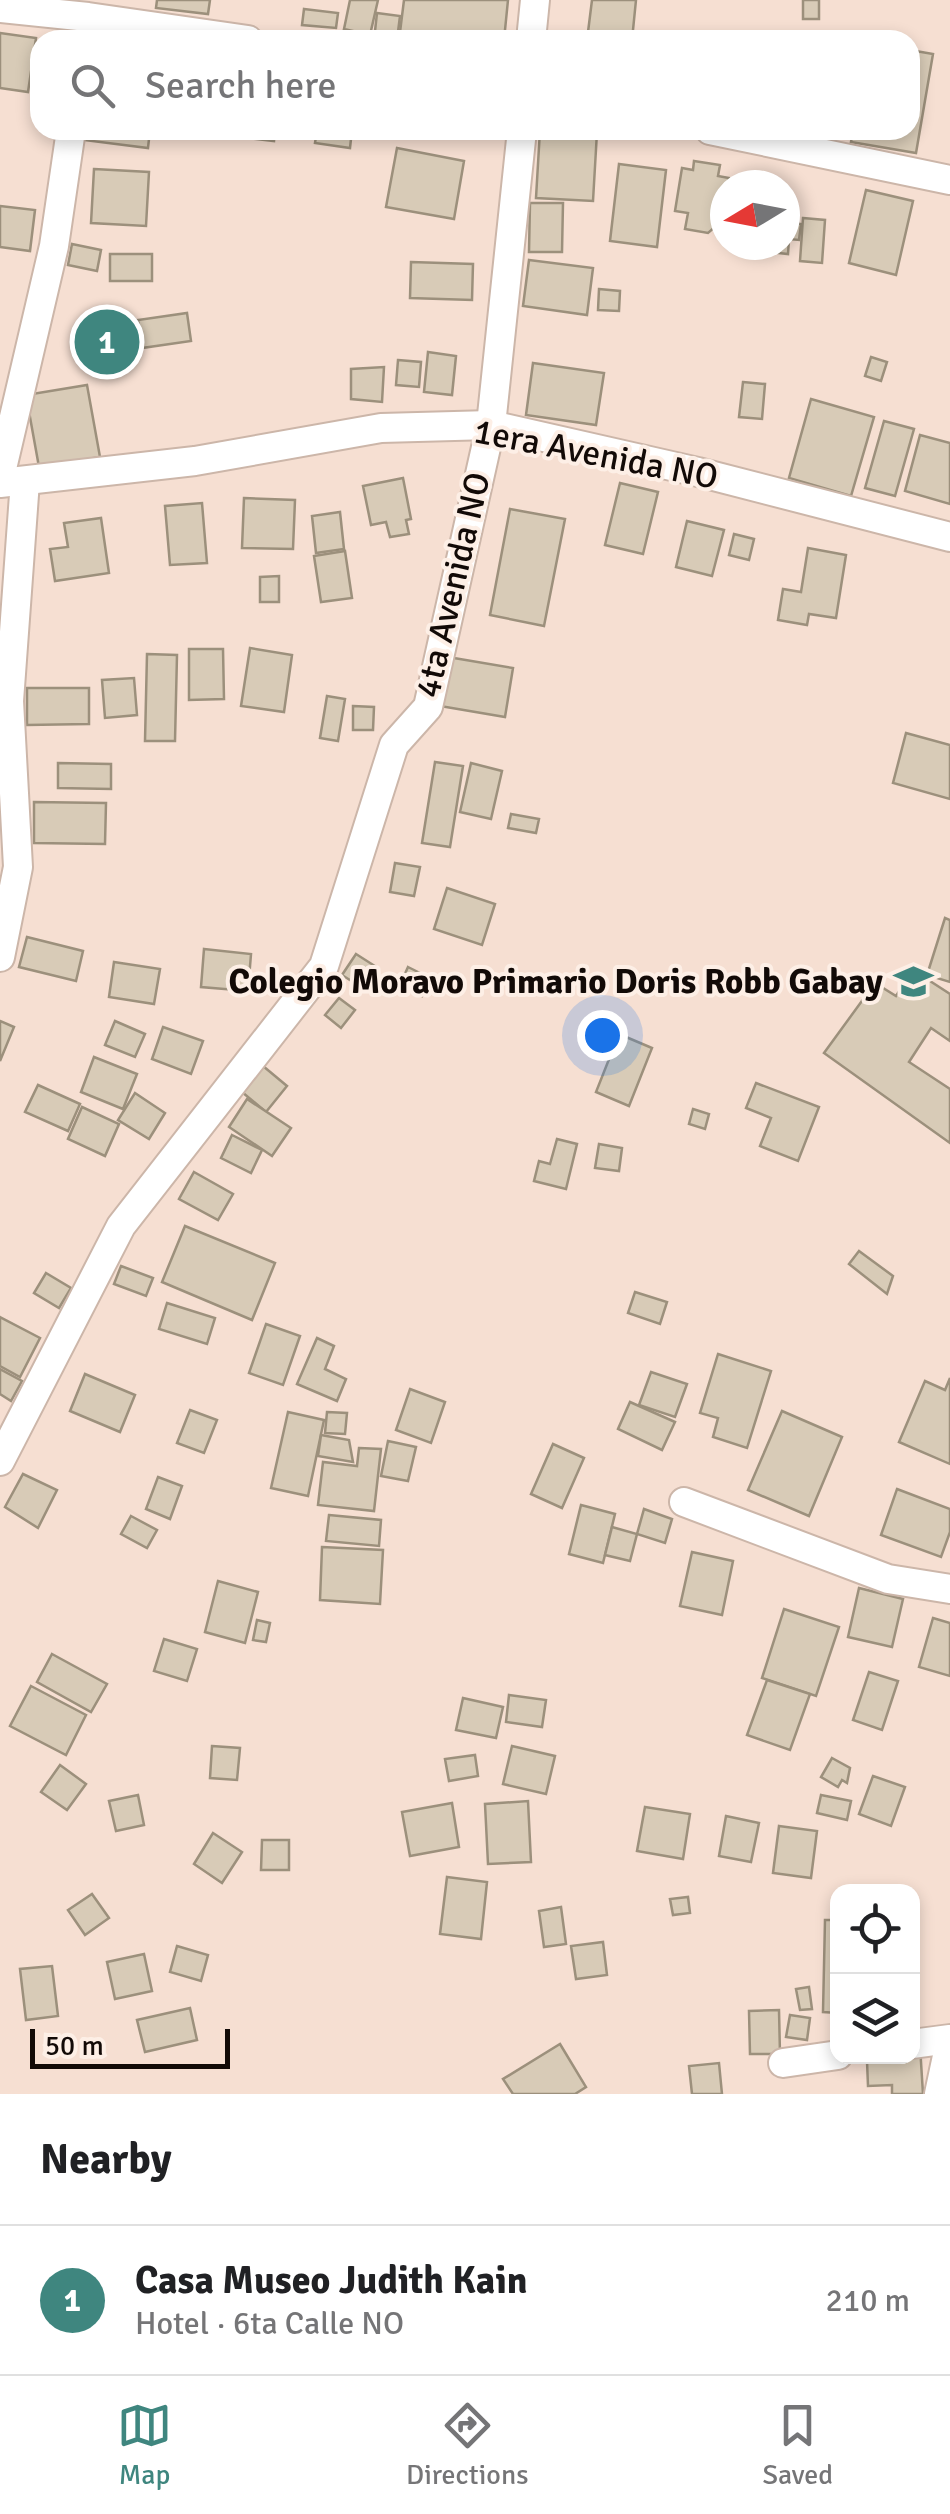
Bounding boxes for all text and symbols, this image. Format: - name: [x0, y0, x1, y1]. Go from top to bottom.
- search box: [30, 30, 920, 140]
- icon: search: [65, 58, 120, 113]
- text: Search here: [145, 62, 337, 109]
- north arrow: [710, 170, 800, 260]
- pin: 1: [74, 304, 140, 380]
- street label: 1era Avenida NO: [470, 409, 722, 499]
- street label: 4ta Avenida NO: [406, 468, 500, 702]
- place label: Colegio Moravo Primario Doris Robb Gabay: [228, 960, 884, 1003]
- school or university icon: Colegio Moravo Primario Doris Robb Gabay: [892, 960, 934, 1002]
- your location: [577, 1010, 628, 1061]
- map controls: [830, 1884, 920, 2064]
- button: locate: [830, 1884, 920, 1974]
- button: layers: [830, 1974, 920, 2064]
- scale bar: [30, 2024, 230, 2068]
- text: 50 m: [45, 2029, 104, 2063]
- text: Nearby: [40, 2134, 172, 2185]
- text: Casa Museo Judith Kain: [135, 2257, 528, 2304]
- text: 1: [64, 2281, 81, 2320]
- text: 210 m: [826, 2281, 910, 2320]
- text: Hotel · 6ta Calle NO: [135, 2304, 404, 2343]
- tab: Map: [117, 2398, 172, 2492]
- tab: Directions: [406, 2398, 528, 2492]
- tab: Saved: [762, 2398, 833, 2492]

